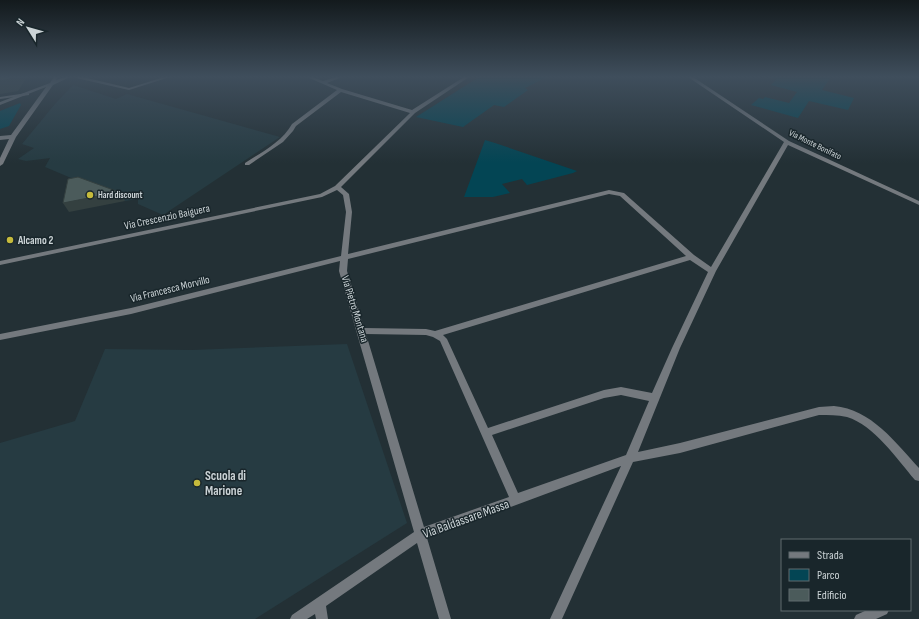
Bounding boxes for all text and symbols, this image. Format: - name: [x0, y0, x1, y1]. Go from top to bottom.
- north arrow: [8, 8, 48, 48]
- text: N: [13, 16, 27, 29]
- street label: Via Monte Bonifato: [787, 128, 843, 163]
- marker: Hard discount: [85, 190, 95, 200]
- place label: Hard discount: [98, 190, 142, 201]
- street label: Via Crescenzio Baiguera: [123, 202, 211, 232]
- place label: Alcamo 2: [17, 234, 53, 247]
- marker: Alcamo 2: [5, 235, 15, 245]
- street label: Via Francesca Morvillo: [129, 273, 211, 305]
- street label: Via Pietro Montana: [339, 274, 371, 344]
- place label: Scuola di Marione: [205, 468, 246, 499]
- marker: Scuola di Marione: [192, 478, 202, 488]
- street label: Via Baldassare Massa: [421, 496, 511, 542]
- legend: [781, 539, 911, 611]
- text: Strada: [817, 548, 844, 563]
- text: Parco: [817, 568, 840, 583]
- text: Edificio: [817, 588, 846, 603]

